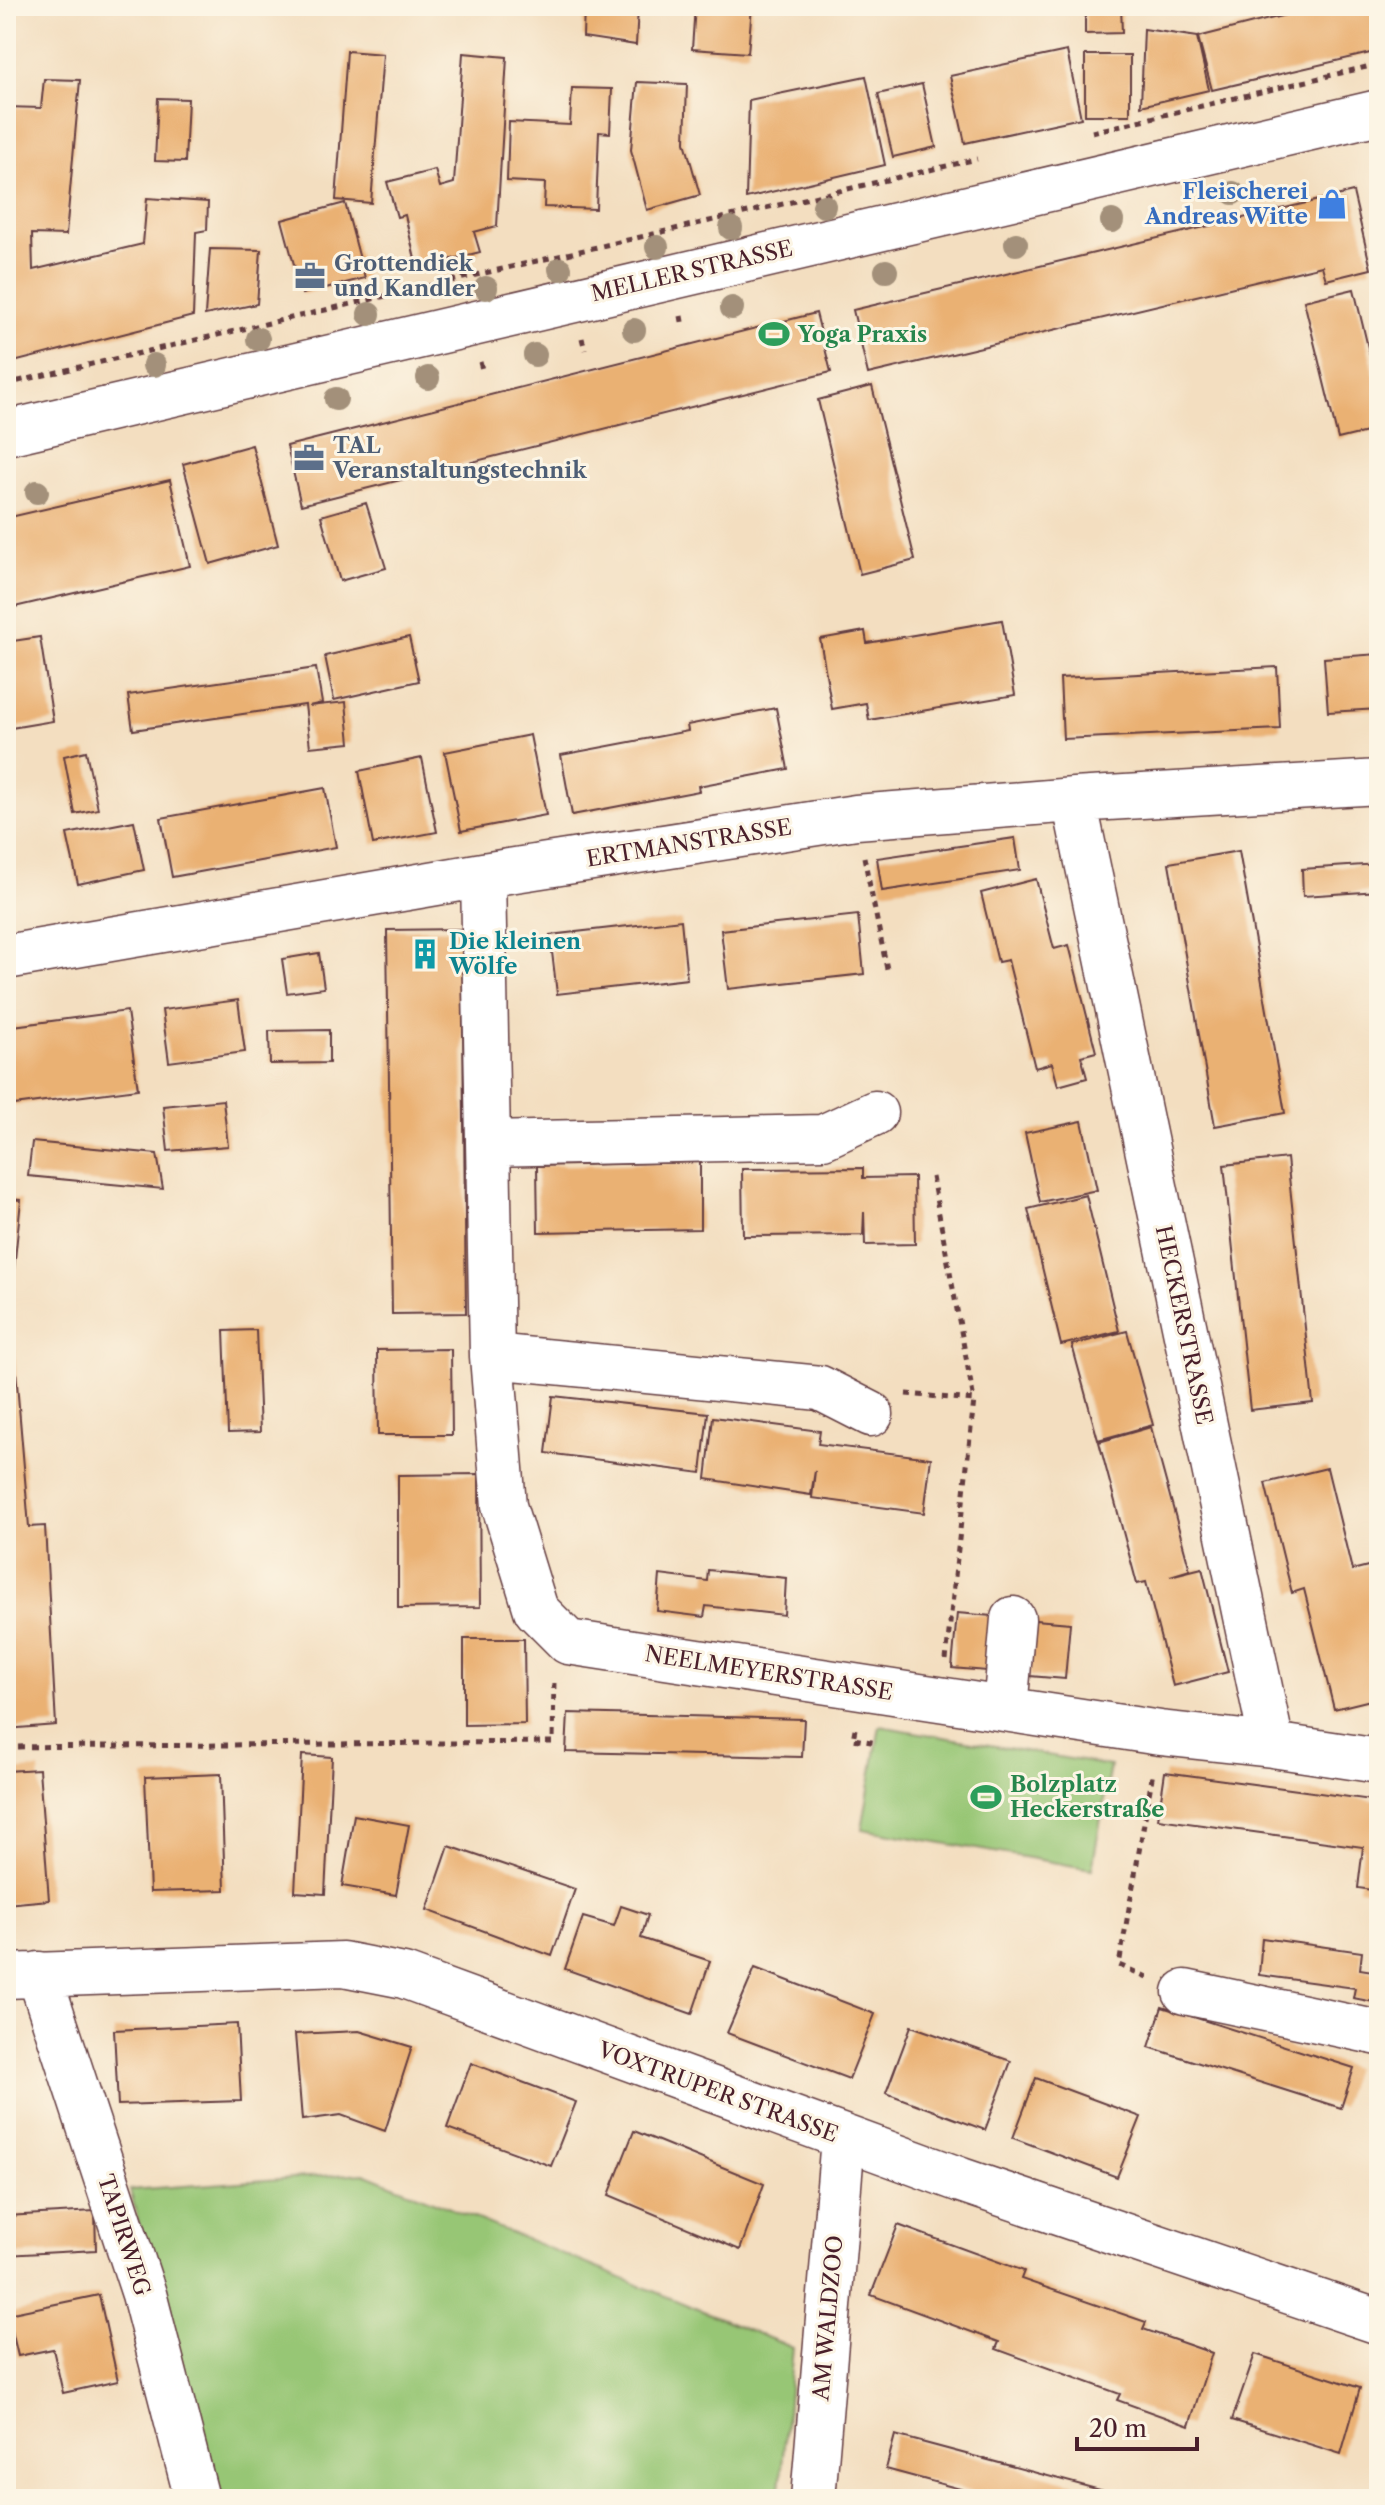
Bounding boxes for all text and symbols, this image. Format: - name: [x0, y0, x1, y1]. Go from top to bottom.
- place label: Fleischerei Andreas Witte: [1144, 178, 1308, 230]
- shop icon: Fleischerei Andreas Witte: [1315, 187, 1349, 221]
- street label: MELLER STRASSE: [589, 235, 795, 307]
- place label: Grottendiek und Kandler: [334, 250, 476, 302]
- office icon: Grottendiek und Kandler: [293, 259, 327, 293]
- sports icon: Yoga Praxis: [757, 317, 791, 351]
- place label: Yoga Praxis: [797, 321, 927, 348]
- place label: TAL Veranstaltungstechnik: [332, 432, 587, 484]
- office icon: TAL Veranstaltungstechnik: [292, 441, 326, 475]
- street label: ERTMANSTRASSE: [584, 813, 794, 873]
- place label: Die kleinen Wölfe: [448, 928, 581, 980]
- building icon: Die kleinen Wölfe: [408, 937, 442, 971]
- street label: HECKERSTRASSE: [1150, 1223, 1218, 1427]
- street label: NEELMEYERSTRASSE: [643, 1640, 895, 1706]
- place label: Bolzplatz Heckerstraße: [1010, 1771, 1164, 1823]
- sports icon: Bolzplatz Heckerstraße: [969, 1780, 1003, 1814]
- street label: VOXTRUPER STRASSE: [593, 2036, 842, 2148]
- street label: TAPIRWEG: [92, 2171, 156, 2299]
- street label: AM WALDZOO: [807, 2234, 849, 2403]
- scale bar: [1077, 2401, 1197, 2451]
- text: 20 m: [1089, 2414, 1147, 2443]

